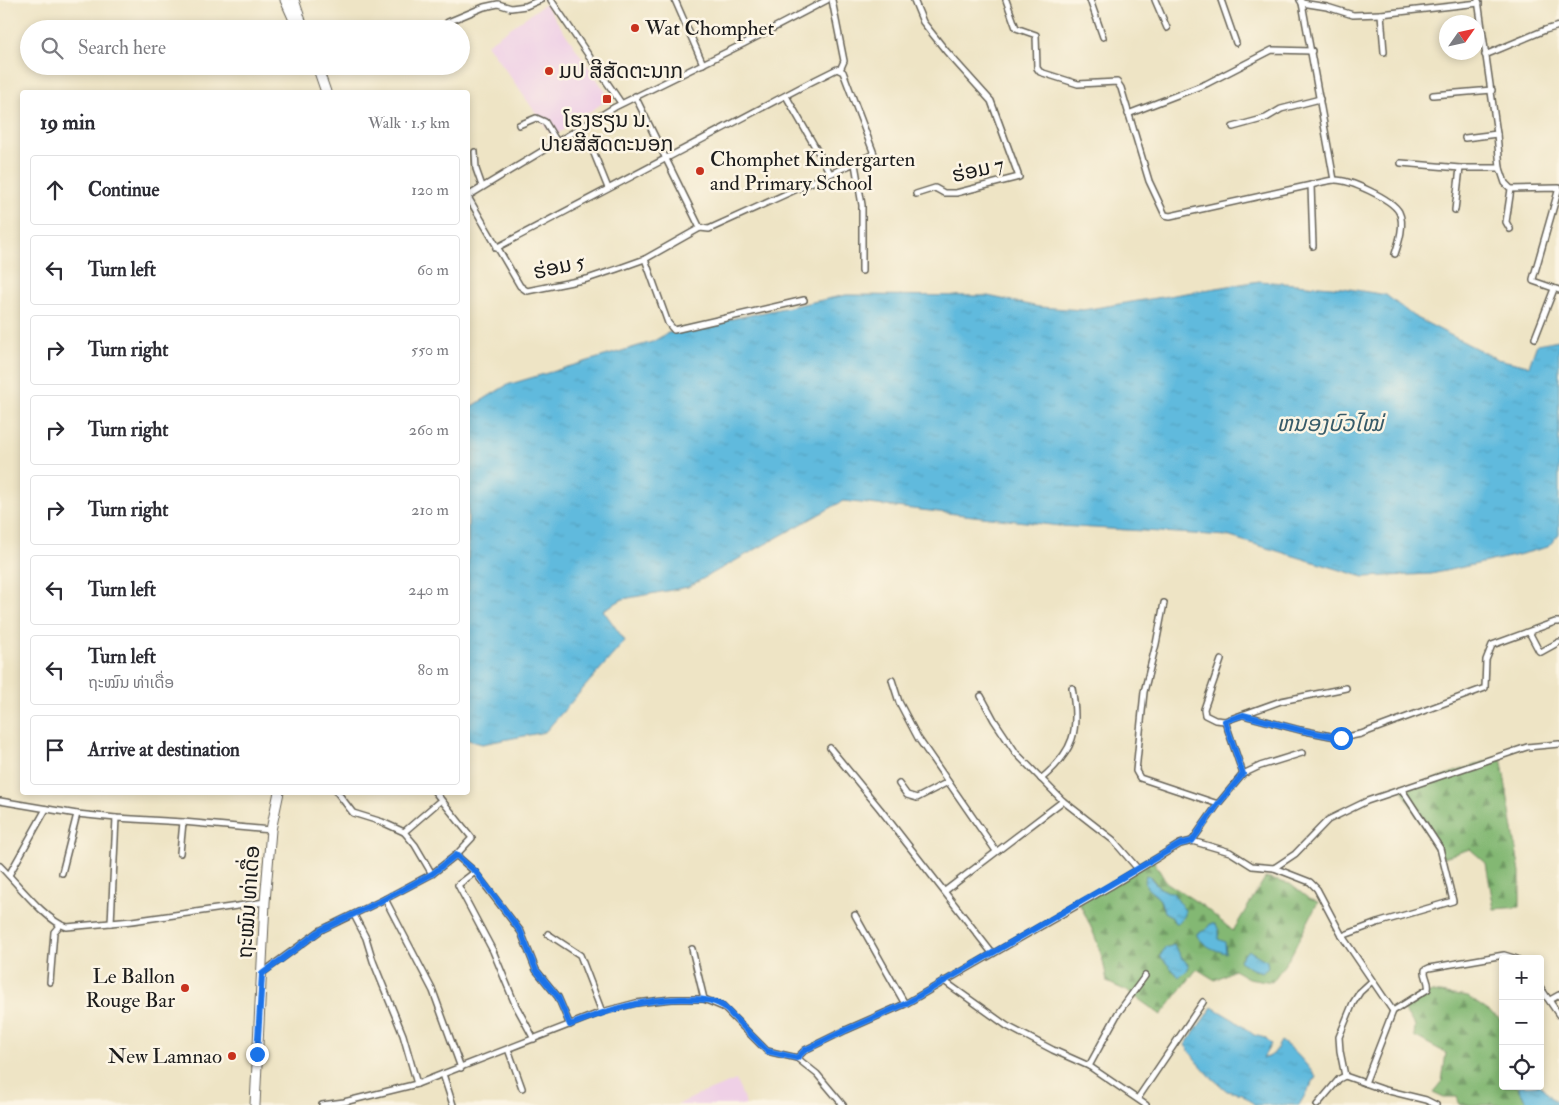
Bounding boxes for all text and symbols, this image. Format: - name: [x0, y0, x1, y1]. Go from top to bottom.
- place label: Wat Chomphet: [644, 15, 774, 42]
- north arrow: [1439, 15, 1484, 60]
- search box: [20, 20, 470, 75]
- marker: Wat Chomphet: [629, 22, 641, 34]
- icon: search: [38, 34, 66, 62]
- text: Search here: [78, 36, 166, 60]
- place label: ມປ ສີສັດຕະນາກ: [559, 58, 683, 85]
- marker: ມປ ສີສັດຕະນາກ: [543, 65, 555, 77]
- marker: ໂຮງຮຽນ ນ. ປາຍສີສັດຕະນອກ: [601, 93, 613, 105]
- place label: ໂຮງຮຽນ ນ. ປາຍສີສັດຕະນອກ: [541, 107, 673, 158]
- text: 19 min: [40, 109, 95, 136]
- text: Walk · 1.5 km: [368, 113, 450, 133]
- place label: Chomphet Kindergarten and Primary School: [710, 146, 916, 197]
- street label: ຮ່ອມ 7: [949, 151, 1007, 189]
- marker: Chomphet Kindergarten and Primary School: [694, 165, 706, 177]
- icon: ahead: [41, 176, 69, 204]
- text: Continue: [88, 178, 159, 202]
- text: 120 m: [411, 180, 449, 200]
- street label: ຮ່ອມ 5: [530, 248, 588, 286]
- icon: left: [41, 256, 69, 284]
- text: Turn left: [88, 258, 156, 282]
- text: 60 m: [417, 260, 449, 280]
- icon: right: [41, 336, 69, 364]
- text: Turn right: [88, 338, 168, 362]
- text: 550 m: [411, 340, 449, 360]
- water label: ຫນອງບົວໄໝ່: [1277, 410, 1386, 438]
- icon: right: [41, 416, 69, 444]
- text: Turn right: [88, 418, 168, 442]
- text: 260 m: [409, 420, 449, 440]
- icon: right: [41, 496, 69, 524]
- text: Turn right: [88, 498, 168, 522]
- text: 210 m: [411, 500, 449, 520]
- icon: left: [41, 576, 69, 604]
- text: Turn left: [88, 578, 156, 602]
- text: 240 m: [408, 580, 449, 600]
- text: Turn left: [88, 645, 156, 669]
- icon: left: [41, 656, 69, 684]
- text: 80 m: [418, 660, 449, 680]
- text: ຖະໝົນ ທ່າເດື່ອ: [88, 673, 174, 693]
- route start: [1330, 727, 1353, 750]
- icon: arrive: [41, 736, 69, 764]
- text: Arrive at destination: [88, 738, 240, 762]
- street label: ຖະໝົນ ທ່າເດື່ອ: [229, 844, 266, 959]
- map controls: [1499, 955, 1544, 1090]
- button: +: [1499, 955, 1544, 1000]
- place label: Le Ballon Rouge Bar: [85, 963, 175, 1014]
- marker: Le Ballon Rouge Bar: [179, 982, 191, 994]
- button: −: [1499, 1000, 1544, 1045]
- place label: New Lamnao: [108, 1043, 222, 1070]
- route end: [246, 1043, 269, 1066]
- button: locate: [1499, 1045, 1544, 1090]
- marker: New Lamnao: [226, 1050, 238, 1062]

